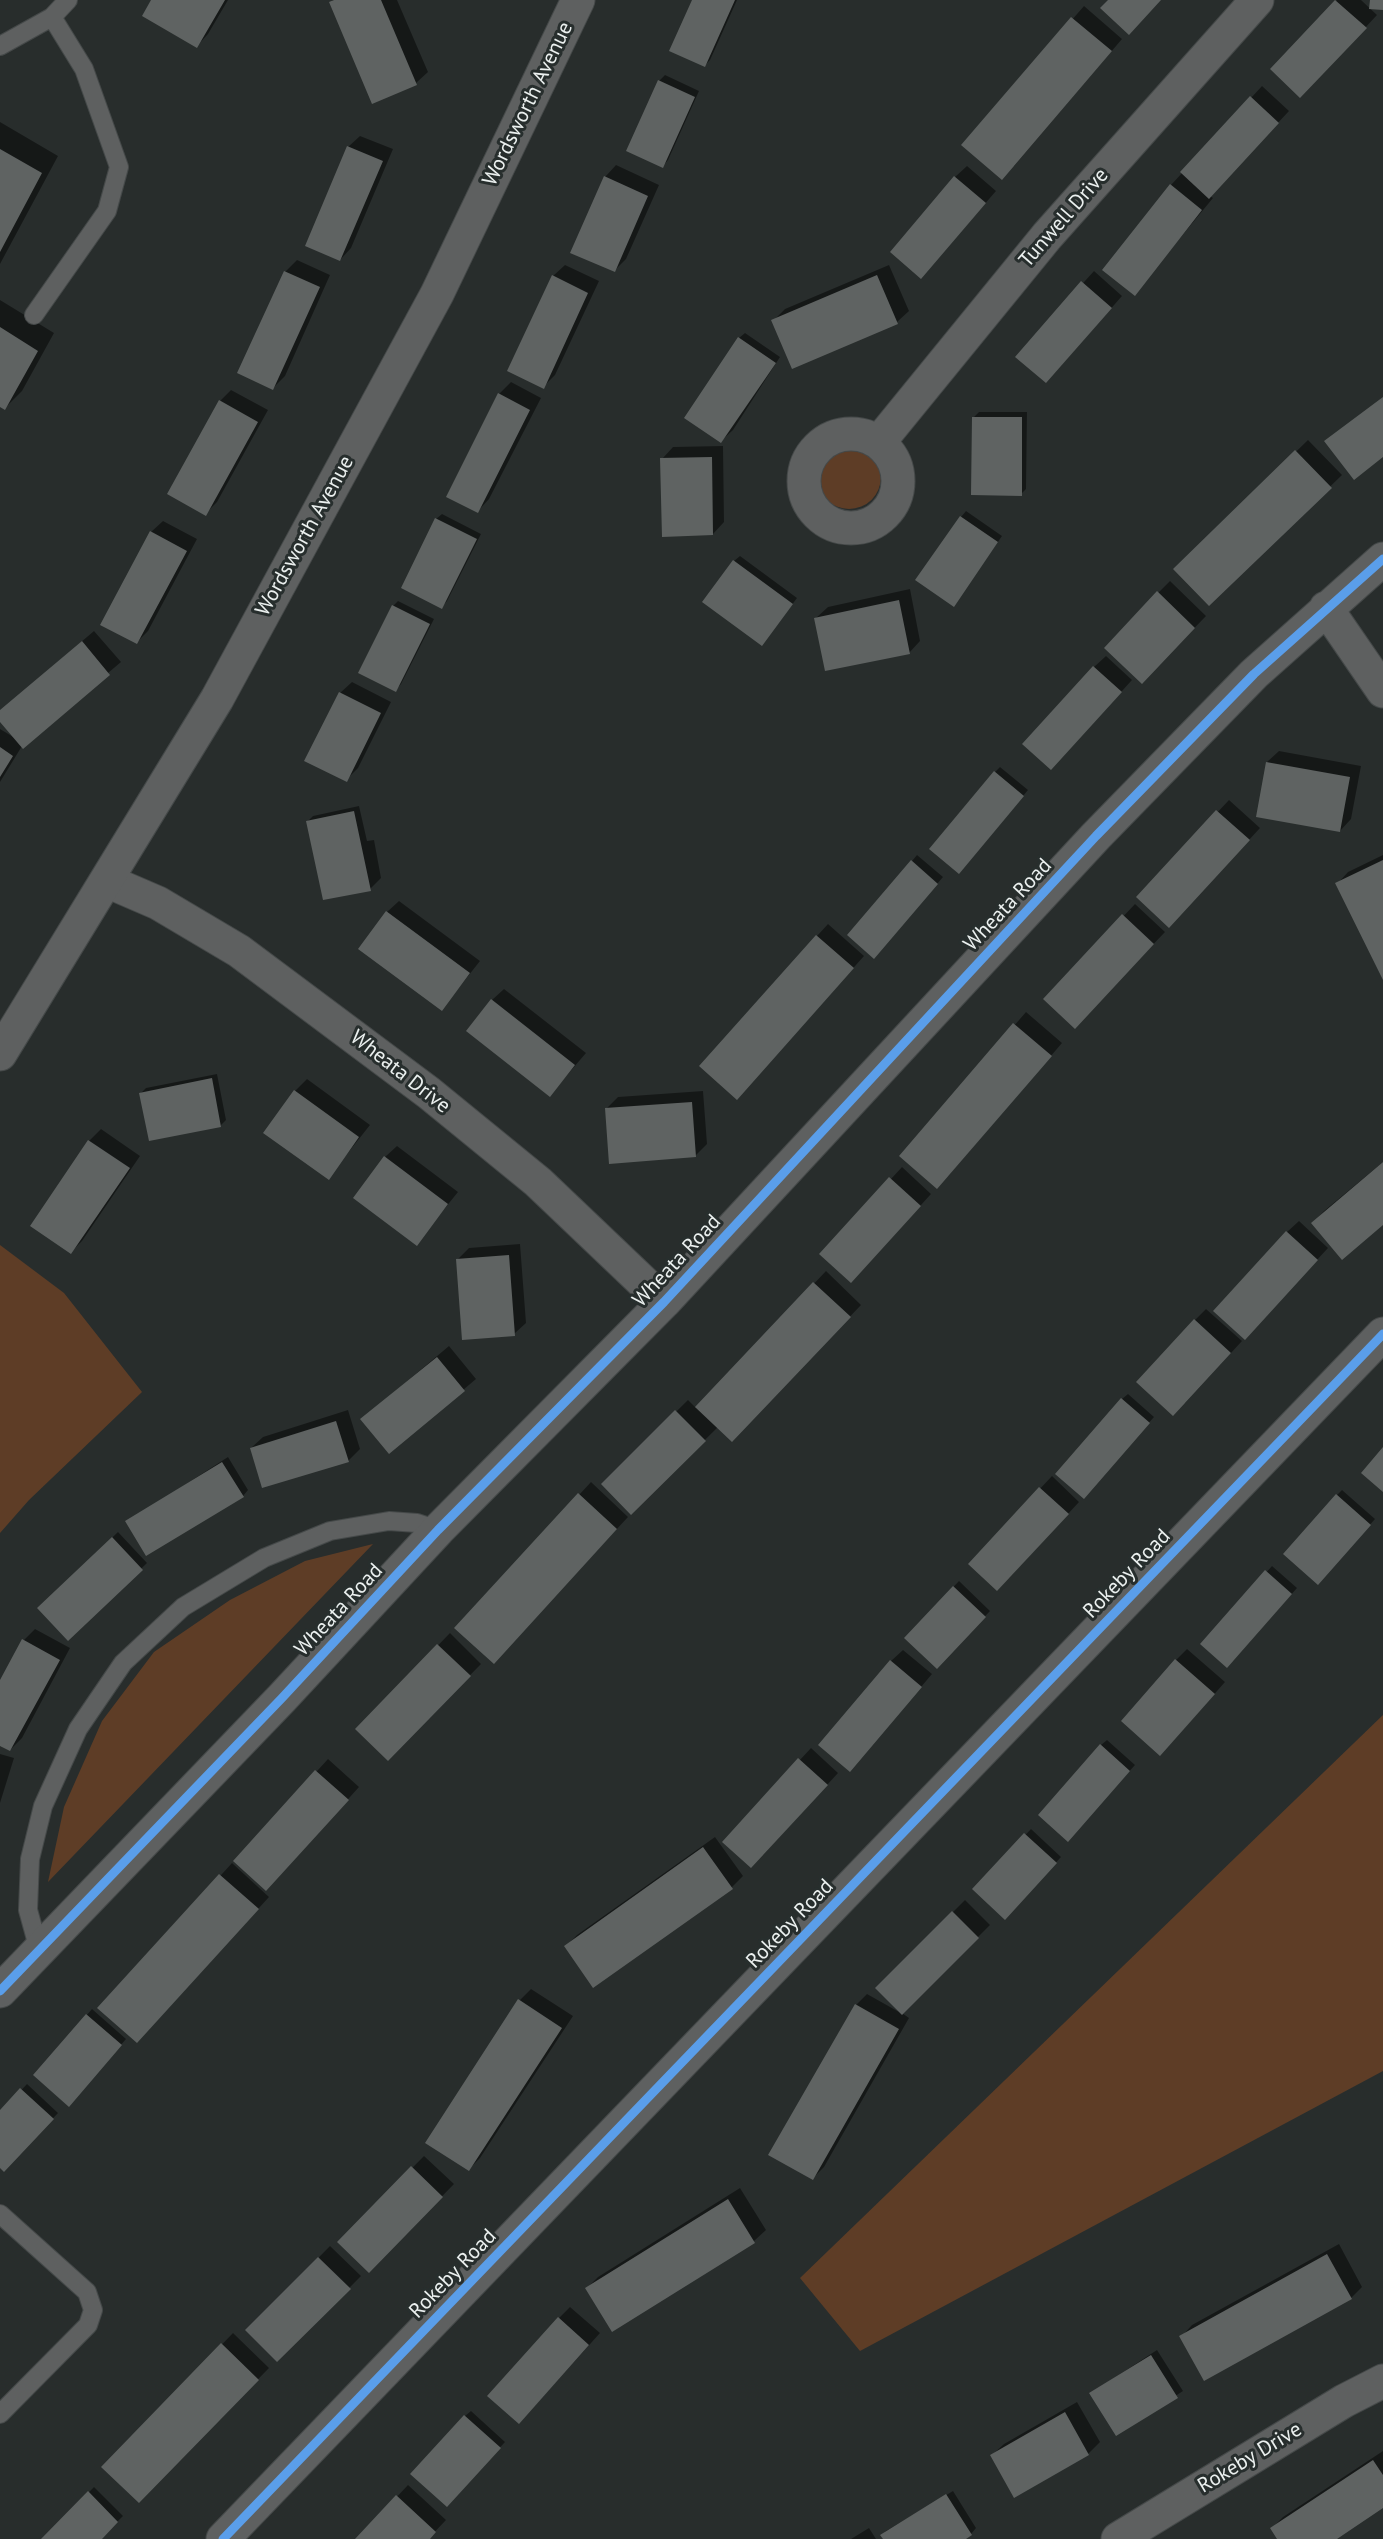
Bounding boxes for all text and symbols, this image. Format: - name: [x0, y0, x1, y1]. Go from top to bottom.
- street label: Wordsworth Avenue: [477, 18, 579, 190]
- street label: Tunwell Drive: [1014, 163, 1114, 273]
- street label: Wordsworth Avenue: [251, 452, 359, 620]
- street label: Wheata Road: [959, 853, 1057, 957]
- street label: Wheata Drive: [345, 1025, 455, 1119]
- street label: Wheata Road: [628, 1209, 726, 1313]
- street label: Rokeby Road: [1078, 1524, 1176, 1624]
- street label: Wheata Road: [290, 1558, 388, 1662]
- street label: Rokeby Road: [741, 1874, 839, 1974]
- street label: Rokeby Road: [404, 2224, 502, 2324]
- street label: Rokeby Drive: [1193, 2417, 1307, 2499]

